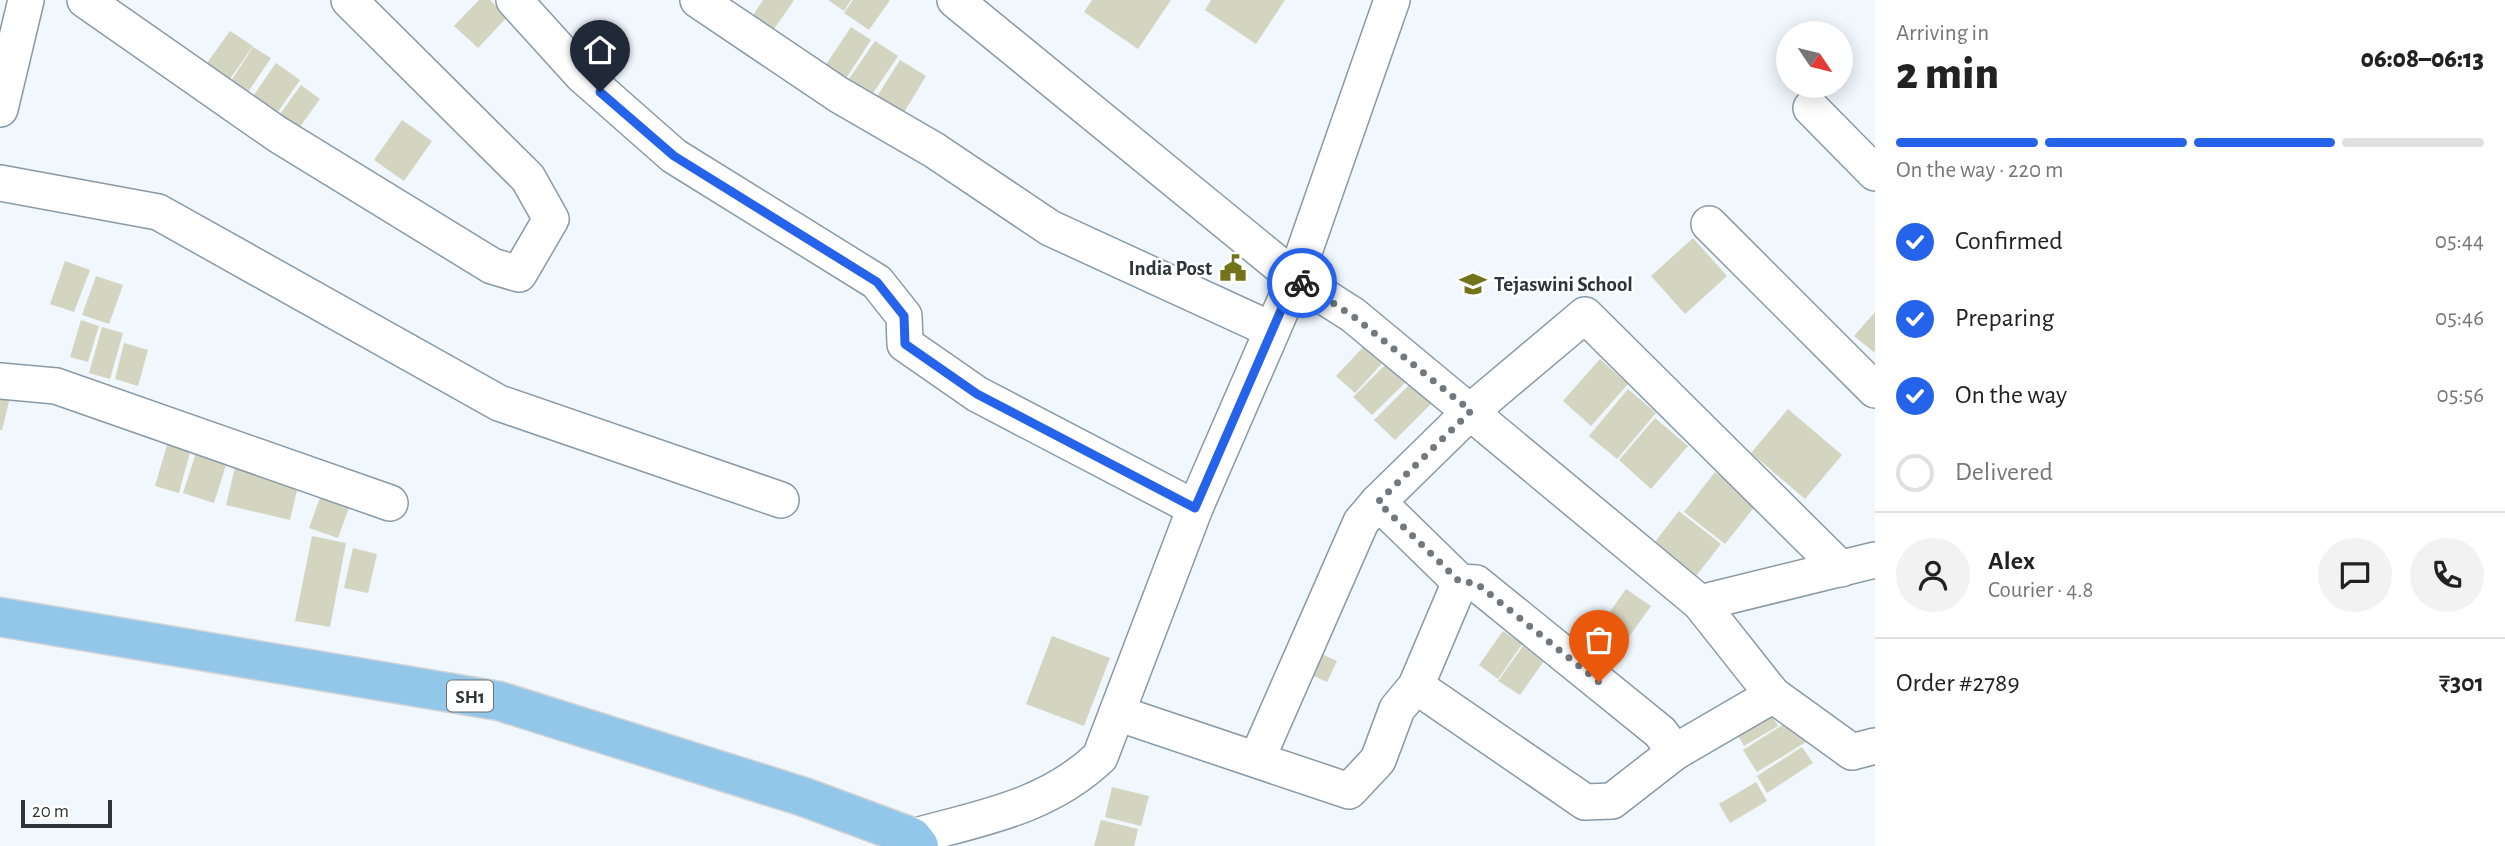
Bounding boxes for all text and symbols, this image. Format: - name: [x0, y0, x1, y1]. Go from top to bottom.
- pin: [570, 20, 630, 92]
- north arrow: [1776, 21, 1853, 98]
- map controls: [1776, 21, 1853, 98]
- text: Arriving in: [1896, 22, 1989, 45]
- icon: home: [581, 31, 619, 69]
- text: 06:08–06:13: [2360, 46, 2484, 72]
- text: 2 min: [1896, 51, 1999, 97]
- text: On the way · 220 m: [1896, 159, 2063, 182]
- icon: check: [1896, 223, 1934, 261]
- text: Confirmed: [1955, 228, 2063, 254]
- text: 05:44: [2435, 230, 2484, 253]
- courier: [1267, 248, 1337, 318]
- public building icon: India Post: [1218, 253, 1248, 283]
- place label: India Post: [1129, 258, 1212, 279]
- icon: bike: [1283, 264, 1321, 302]
- school or university icon: Tejaswini School: [1458, 269, 1488, 299]
- place label: Tejaswini School: [1494, 274, 1633, 295]
- icon: check: [1896, 300, 1934, 338]
- text: Preparing: [1955, 305, 2054, 331]
- text: 05:46: [2435, 307, 2484, 330]
- icon: check: [1896, 377, 1934, 415]
- text: On the way: [1955, 382, 2067, 408]
- text: 05:56: [2437, 384, 2484, 407]
- text: Delivered: [1955, 459, 2053, 485]
- button: person: [1896, 538, 1970, 612]
- button: chat: [2318, 538, 2392, 612]
- button: phone: [2410, 538, 2484, 612]
- text: Alex: [1988, 548, 2035, 574]
- text: Courier · 4.8: [1988, 579, 2093, 602]
- pin: [1569, 610, 1629, 682]
- icon: bag: [1580, 621, 1618, 659]
- text: Order #2789: [1896, 670, 2020, 696]
- text: ₹301: [2439, 670, 2484, 696]
- road number: SH1: [447, 680, 493, 712]
- scale bar: [21, 797, 112, 829]
- text: 20 m: [32, 802, 69, 821]

